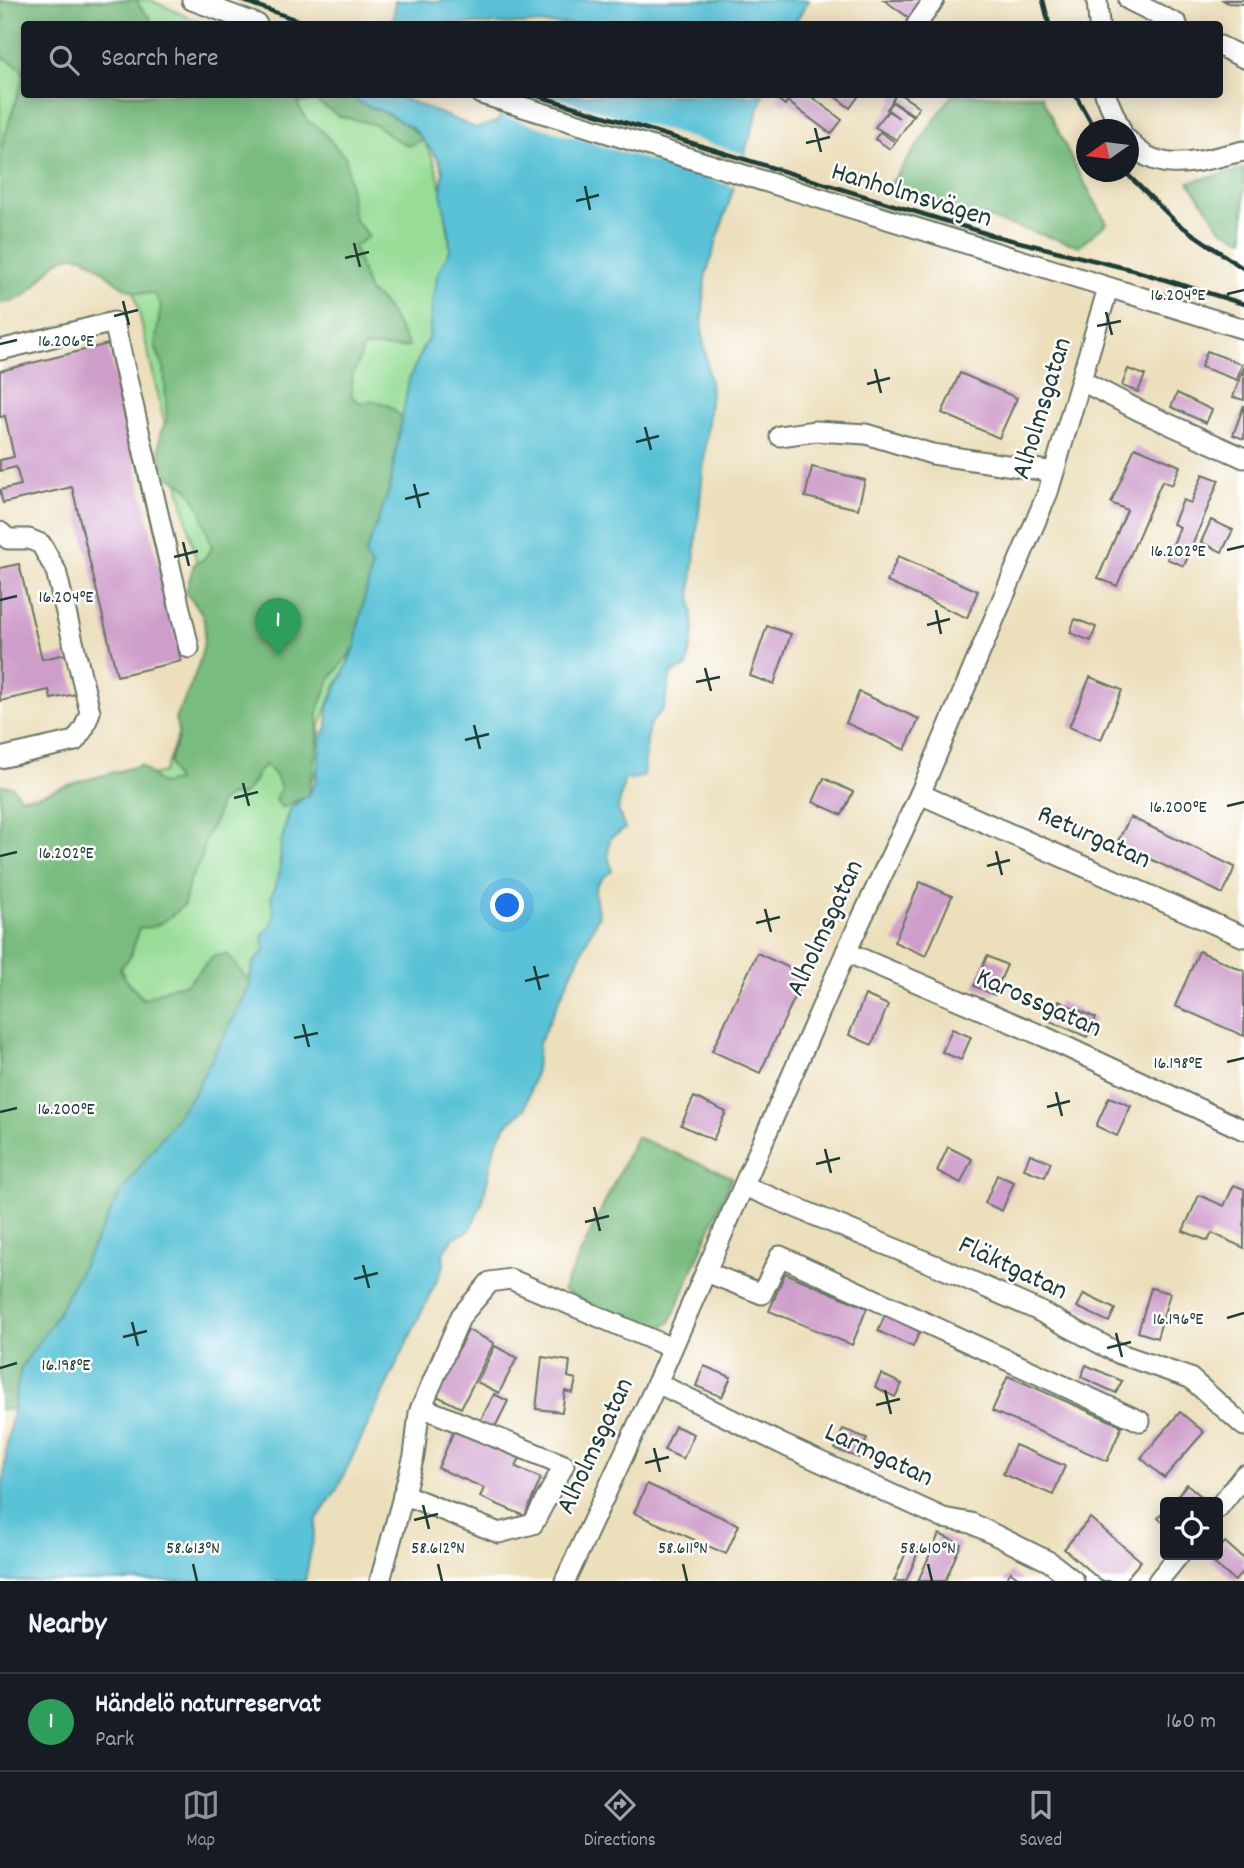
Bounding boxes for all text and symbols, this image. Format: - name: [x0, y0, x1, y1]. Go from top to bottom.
- search box: [21, 21, 1223, 98]
- icon: search: [45, 41, 83, 79]
- text: Search here: [101, 41, 219, 78]
- north arrow: [1076, 119, 1139, 182]
- street label: Hanholmsvägen: [826, 154, 996, 240]
- text: 16.204°E: [1151, 284, 1205, 309]
- text: 16.206°E: [38, 330, 94, 355]
- street label: Alholmsgatan: [1003, 333, 1085, 485]
- text: 16.202°E: [1150, 540, 1206, 565]
- text: 16.204°E: [39, 586, 93, 611]
- pin: 1: [255, 598, 301, 656]
- street label: Returgatan: [1030, 796, 1156, 882]
- text: 16.200°E: [1149, 796, 1207, 821]
- text: 16.202°E: [38, 842, 94, 867]
- street label: Alholmsgatan: [778, 854, 876, 1004]
- your location: [490, 888, 524, 922]
- street label: Karossgatan: [969, 959, 1107, 1051]
- text: 16.198°E: [1153, 1052, 1203, 1077]
- text: 16.200°E: [37, 1098, 95, 1123]
- street label: Fläktgatan: [951, 1227, 1073, 1313]
- text: 16.196°E: [1153, 1308, 1203, 1333]
- text: 16.198°E: [41, 1354, 91, 1379]
- street label: Alholmsgatan: [548, 1372, 646, 1522]
- street label: Larmgatan: [817, 1414, 939, 1500]
- map controls: [1160, 1497, 1223, 1560]
- button: locate: [1160, 1497, 1223, 1560]
- text: 58.613°N: [166, 1537, 220, 1562]
- text: 58.612°N: [411, 1537, 465, 1562]
- text: 58.611°N: [658, 1537, 708, 1562]
- text: 58.610°N: [900, 1537, 956, 1562]
- text: Nearby: [28, 1605, 106, 1648]
- text: Händelö naturreservat: [95, 1687, 321, 1724]
- text: 1: [48, 1706, 54, 1739]
- text: 160 m: [1166, 1706, 1216, 1739]
- text: Park: [95, 1724, 134, 1757]
- tab: Map: [182, 1786, 220, 1855]
- tab: Directions: [584, 1786, 656, 1855]
- tab: Saved: [1020, 1786, 1062, 1855]

